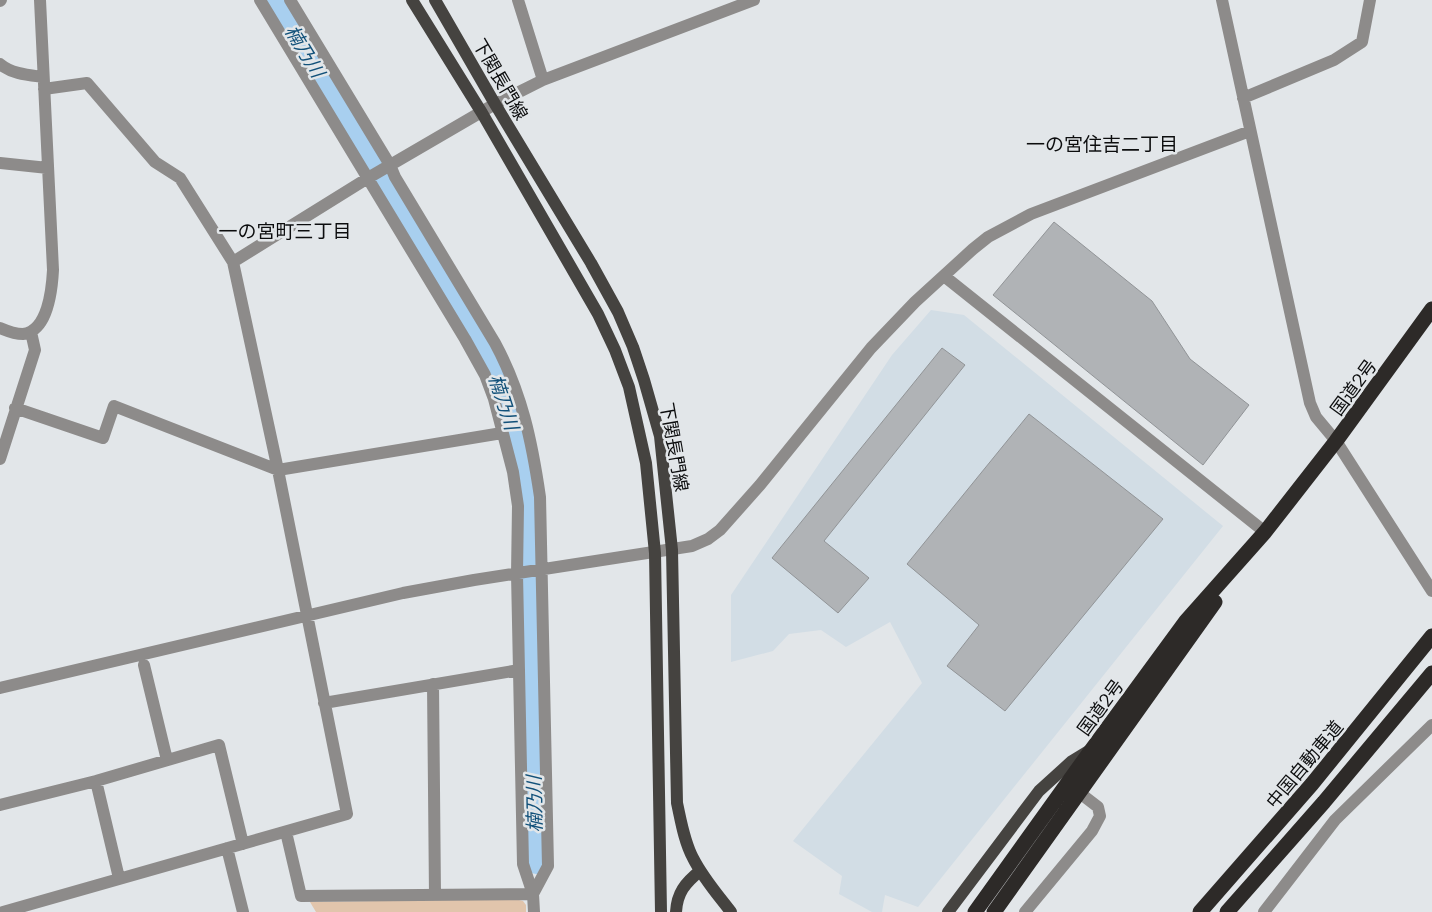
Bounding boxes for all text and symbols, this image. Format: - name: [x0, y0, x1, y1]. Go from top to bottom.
- water label: 楠乃川: [279, 20, 332, 84]
- street label: 下関長門線: [468, 34, 534, 124]
- district label: 一の宮住吉二丁目: [1026, 131, 1178, 157]
- district label: 一の宮町三丁目: [218, 218, 352, 244]
- street label: 国道2号: [1324, 354, 1382, 420]
- water label: 楠乃川: [483, 371, 526, 435]
- street label: 下関長門線: [655, 401, 695, 493]
- street label: 国道2号: [1071, 674, 1129, 740]
- street label: 中国自動車道: [1260, 715, 1348, 813]
- water label: 楠乃川: [520, 773, 547, 833]

